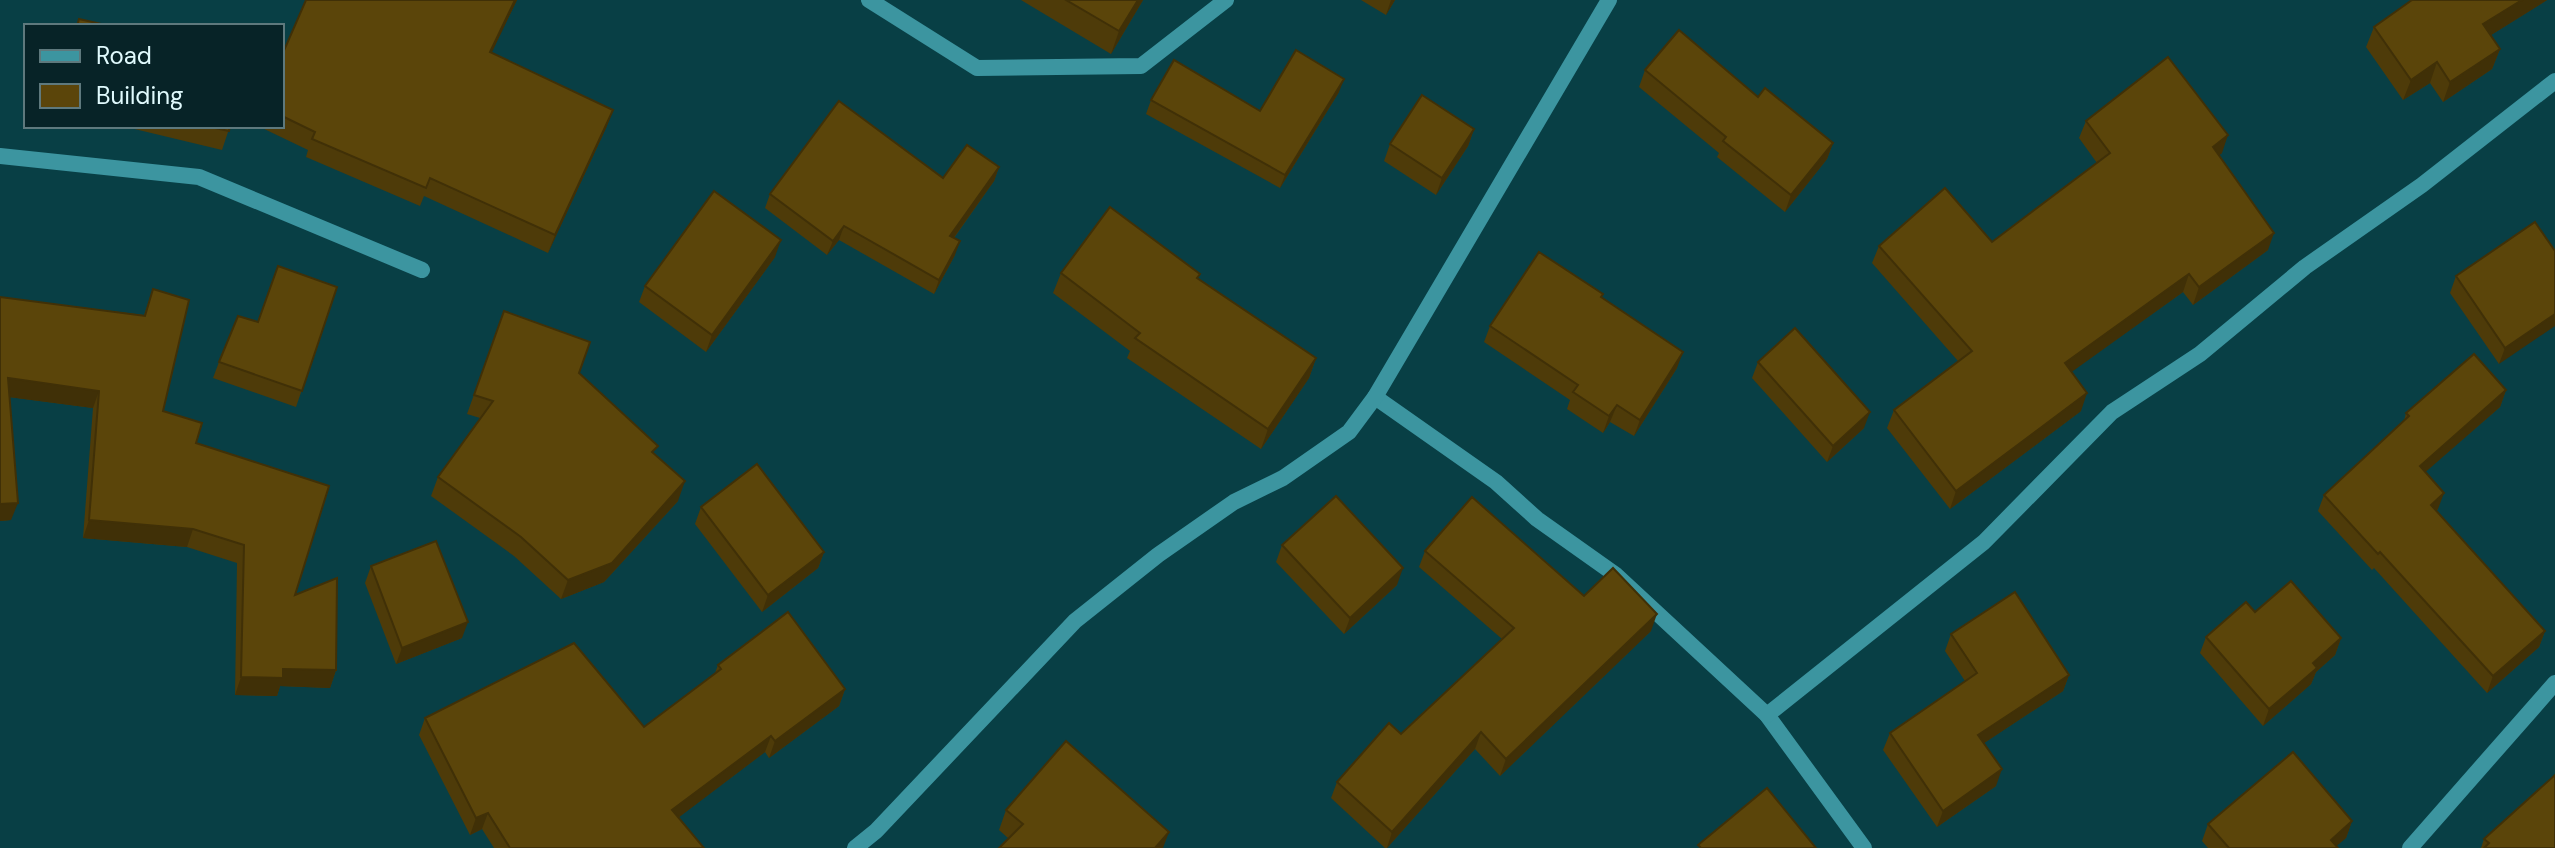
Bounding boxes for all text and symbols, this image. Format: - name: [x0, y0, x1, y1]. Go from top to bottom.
- legend: [24, 24, 284, 128]
- text: Road: [96, 40, 152, 71]
- text: Building: [96, 80, 183, 111]

